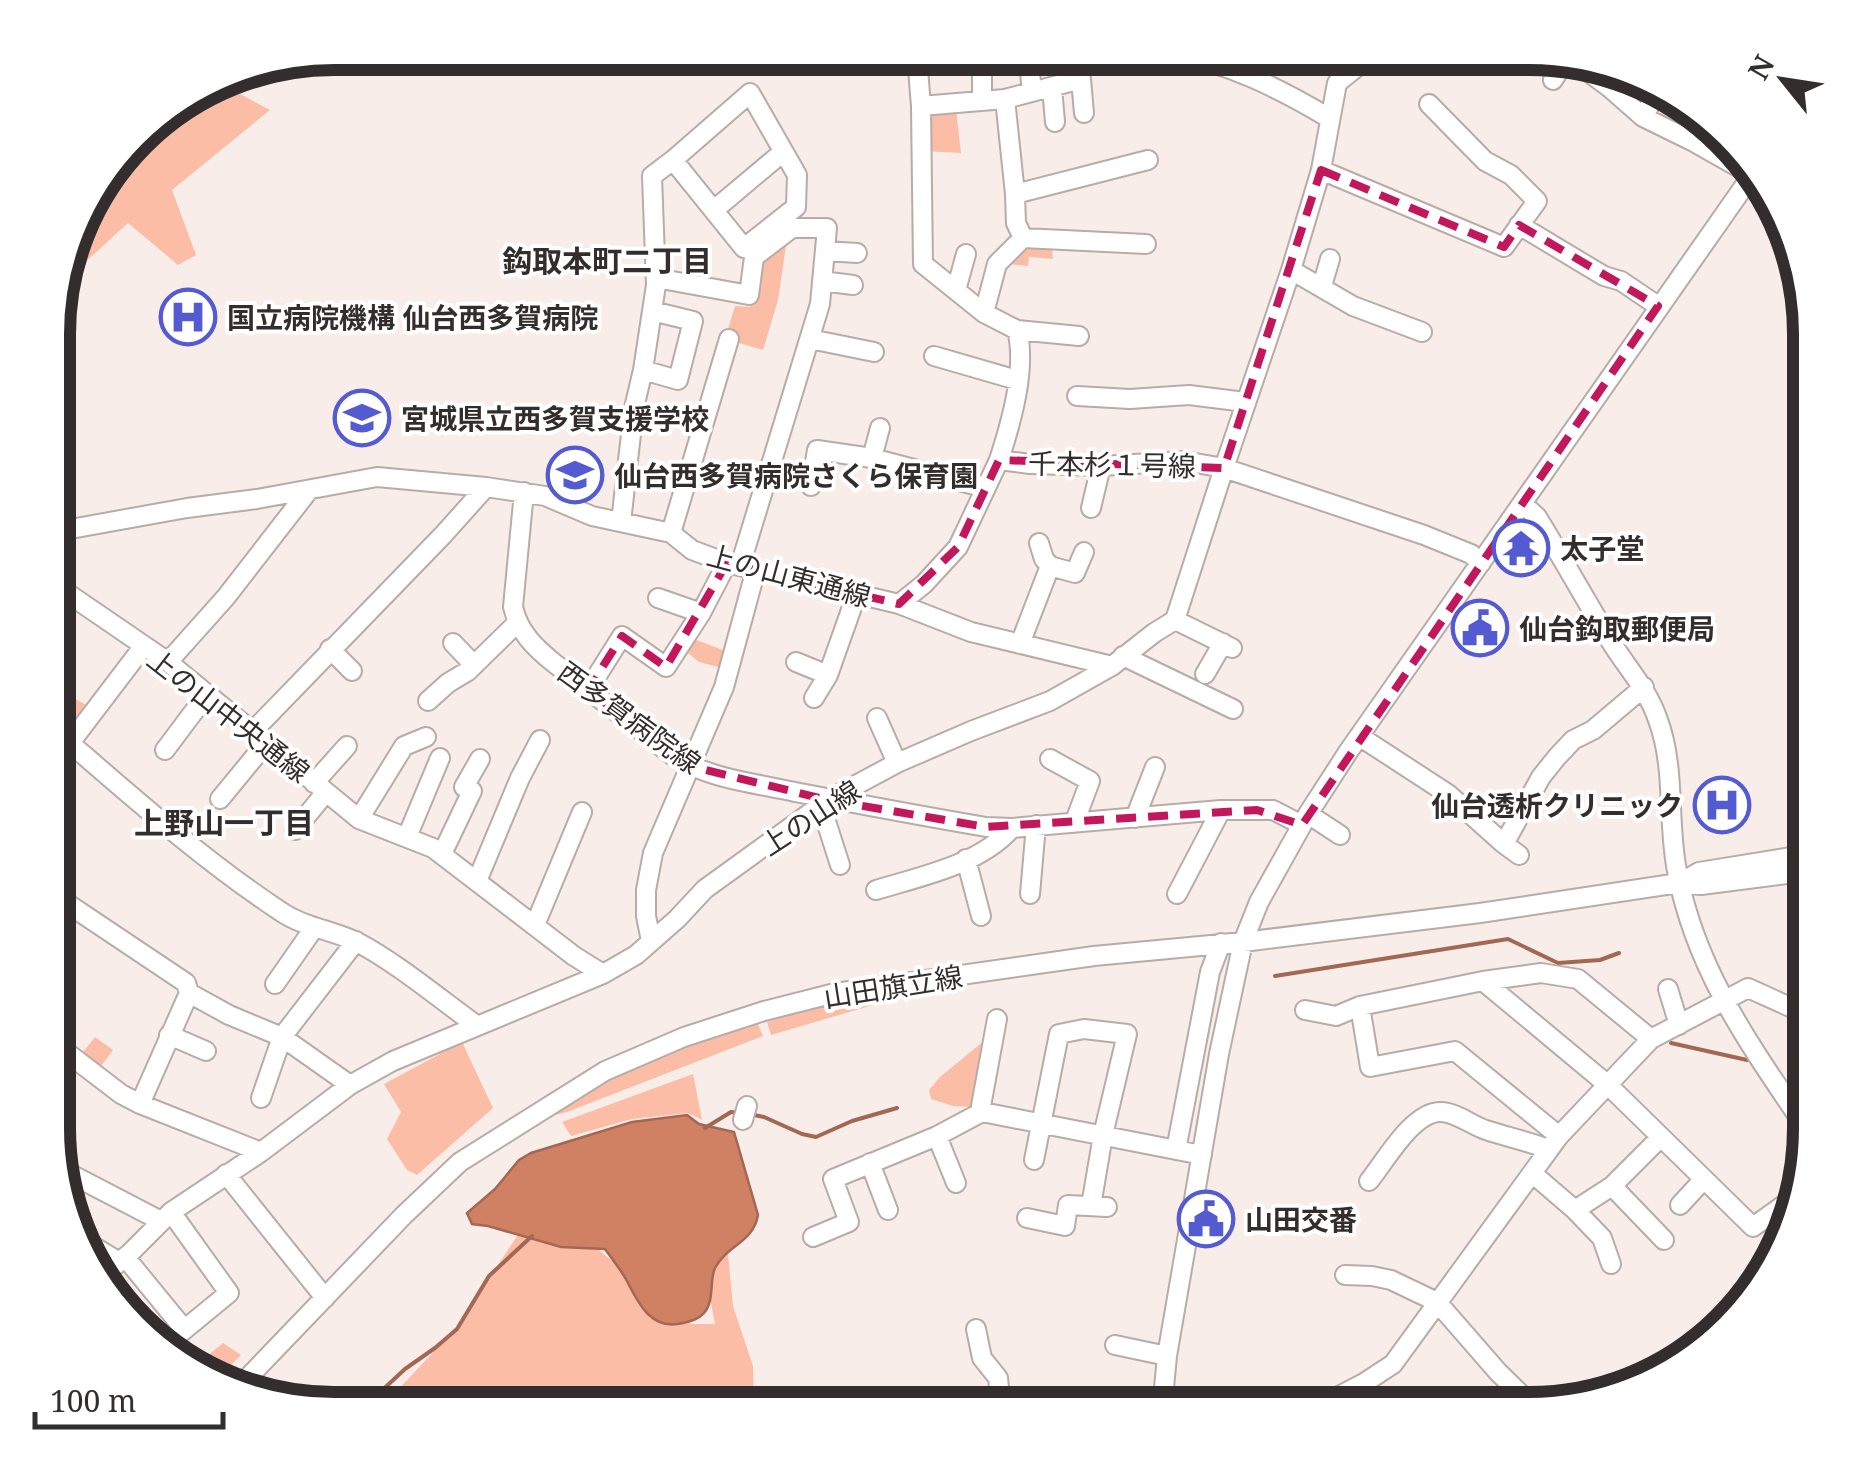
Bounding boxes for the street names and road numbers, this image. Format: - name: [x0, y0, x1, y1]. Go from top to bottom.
- street label: 千本杉１号線: [1028, 444, 1196, 484]
- street label: 上の山東通線: [703, 535, 875, 615]
- street label: 上の山中央通線: [140, 640, 318, 790]
- street label: 西多賀病院線: [551, 652, 709, 782]
- street label: 上の山線: [753, 771, 867, 863]
- street label: 山田旗立線: [821, 956, 965, 1016]

